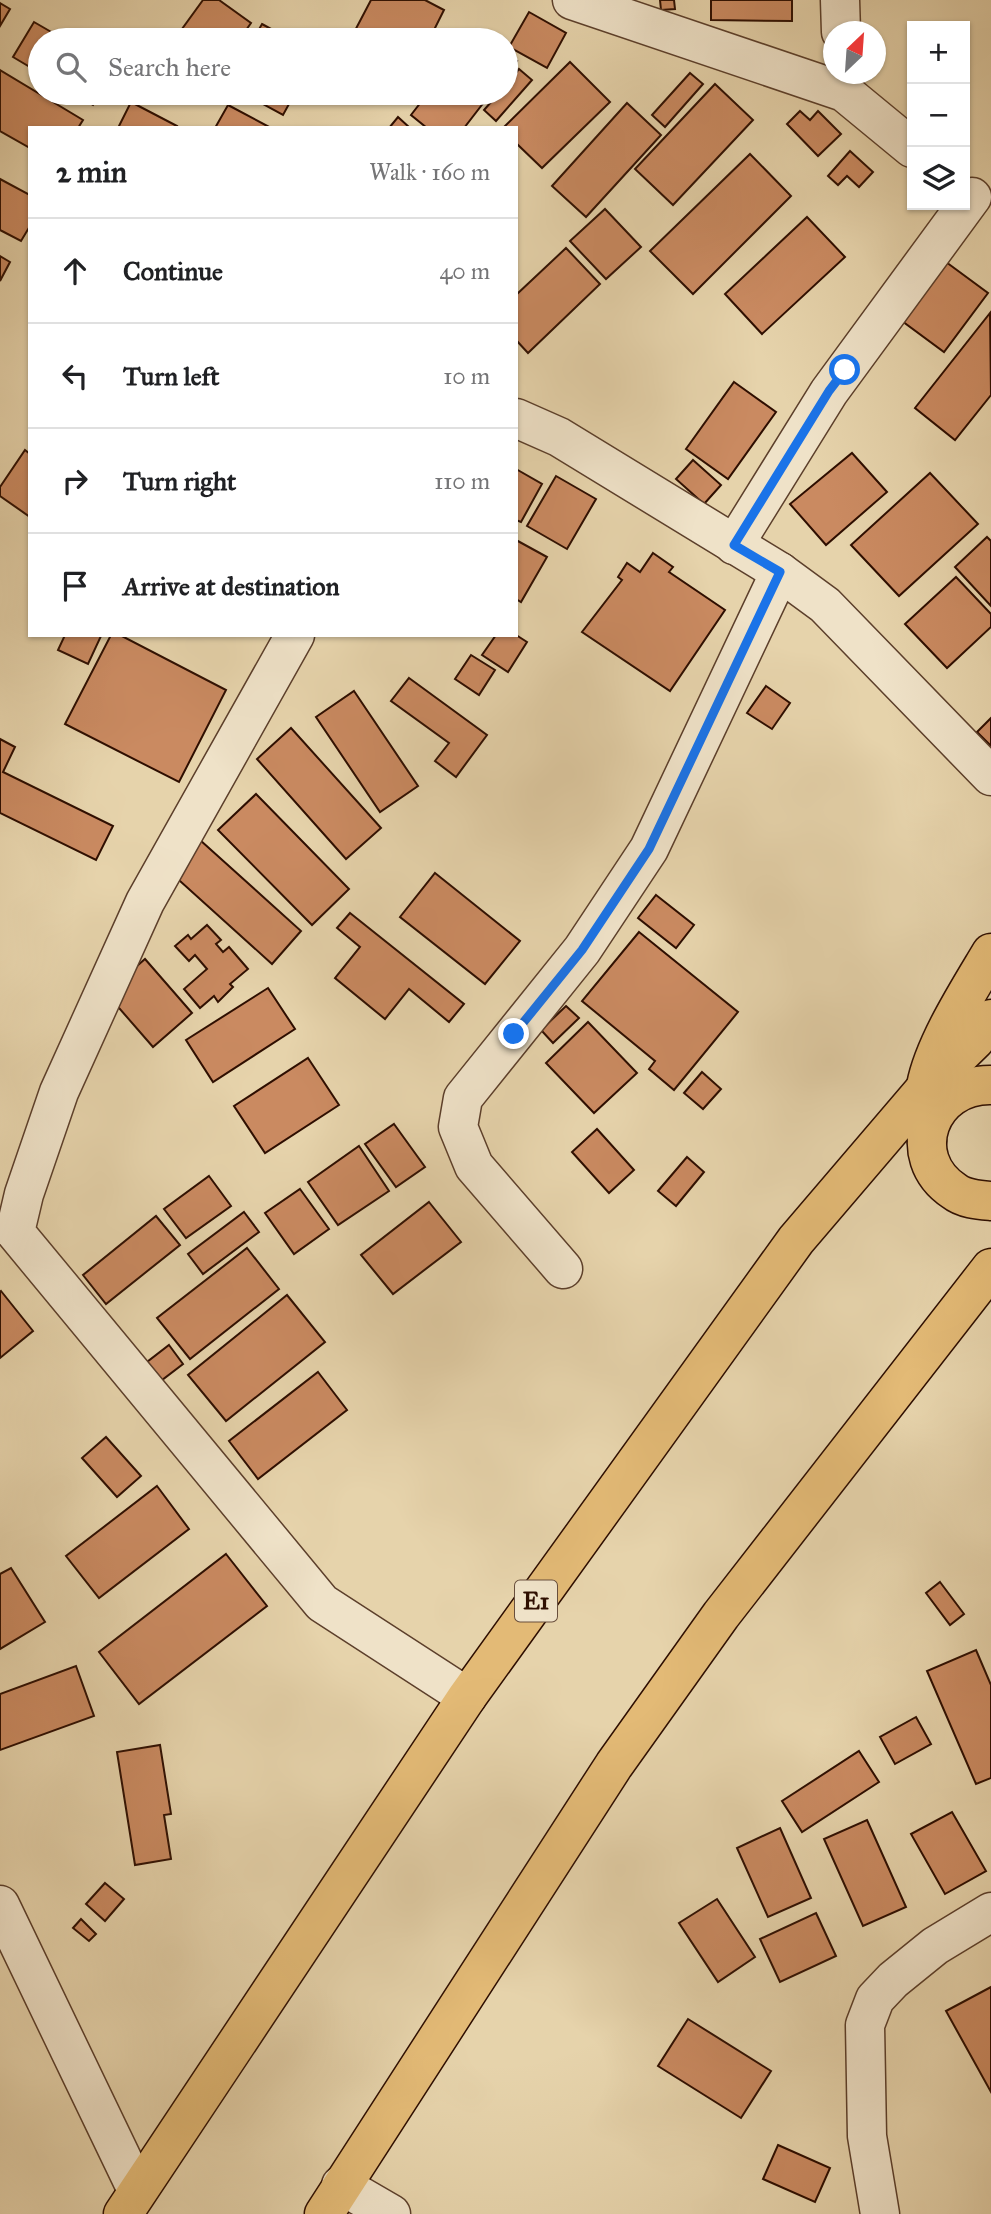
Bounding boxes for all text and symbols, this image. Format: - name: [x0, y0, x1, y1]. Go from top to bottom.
- north arrow: [823, 21, 886, 84]
- map controls: [907, 21, 970, 210]
- button: +: [907, 21, 970, 84]
- search box: [28, 28, 518, 105]
- icon: search: [52, 48, 90, 86]
- text: Search here: [108, 51, 231, 83]
- button: −: [907, 84, 970, 147]
- button: layers: [907, 147, 970, 210]
- text: 2 min: [56, 154, 127, 190]
- text: Walk · 160 m: [369, 158, 490, 186]
- icon: ahead: [56, 252, 94, 290]
- text: Continue: [123, 255, 223, 287]
- text: 40 m: [440, 257, 490, 285]
- route start: [829, 354, 860, 385]
- icon: left: [56, 357, 94, 395]
- text: Turn left: [123, 360, 219, 392]
- text: 10 m: [443, 362, 490, 390]
- icon: right: [56, 462, 94, 500]
- text: Turn right: [123, 465, 236, 497]
- text: 110 m: [434, 467, 490, 495]
- icon: arrive: [56, 567, 94, 605]
- text: Arrive at destination: [123, 570, 340, 602]
- route end: [498, 1018, 529, 1049]
- road number: E1: [515, 1581, 557, 1622]

